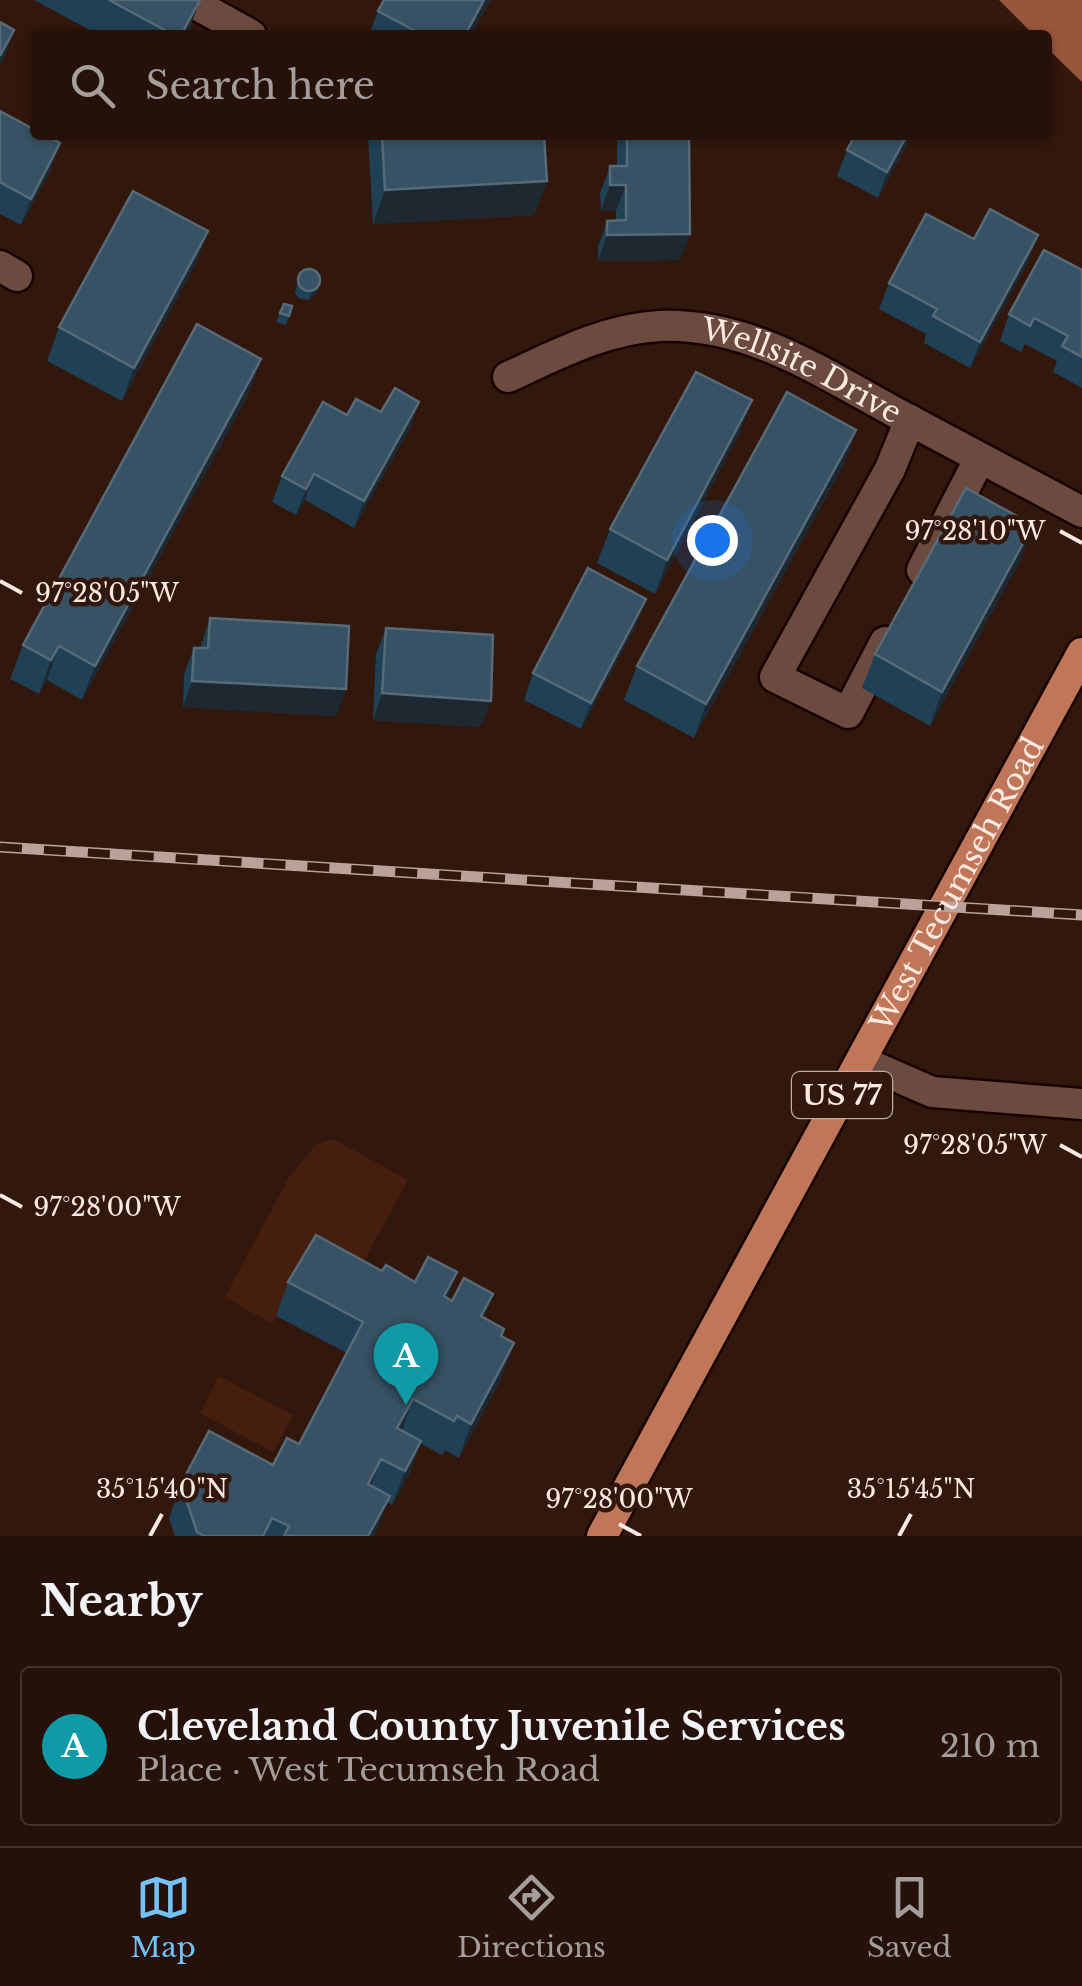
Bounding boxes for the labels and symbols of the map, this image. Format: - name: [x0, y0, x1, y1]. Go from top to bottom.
- street label: Wellsite Drive: [697, 309, 908, 431]
- your location: [687, 515, 738, 566]
- text: 97°28'10"W: [905, 516, 1046, 547]
- text: 97°28'05"W: [35, 578, 180, 609]
- street label: West Tecumseh Road: [861, 731, 1051, 1038]
- road number: US 77: [792, 1072, 892, 1118]
- text: 97°28'05"W: [903, 1130, 1048, 1161]
- text: 97°28'00"W: [33, 1192, 181, 1223]
- pin: A: [374, 1322, 438, 1405]
- text: 35°15'40"N: [96, 1474, 228, 1505]
- text: 35°15'45"N: [847, 1474, 975, 1505]
- text: 97°28'00"W: [545, 1484, 693, 1515]

